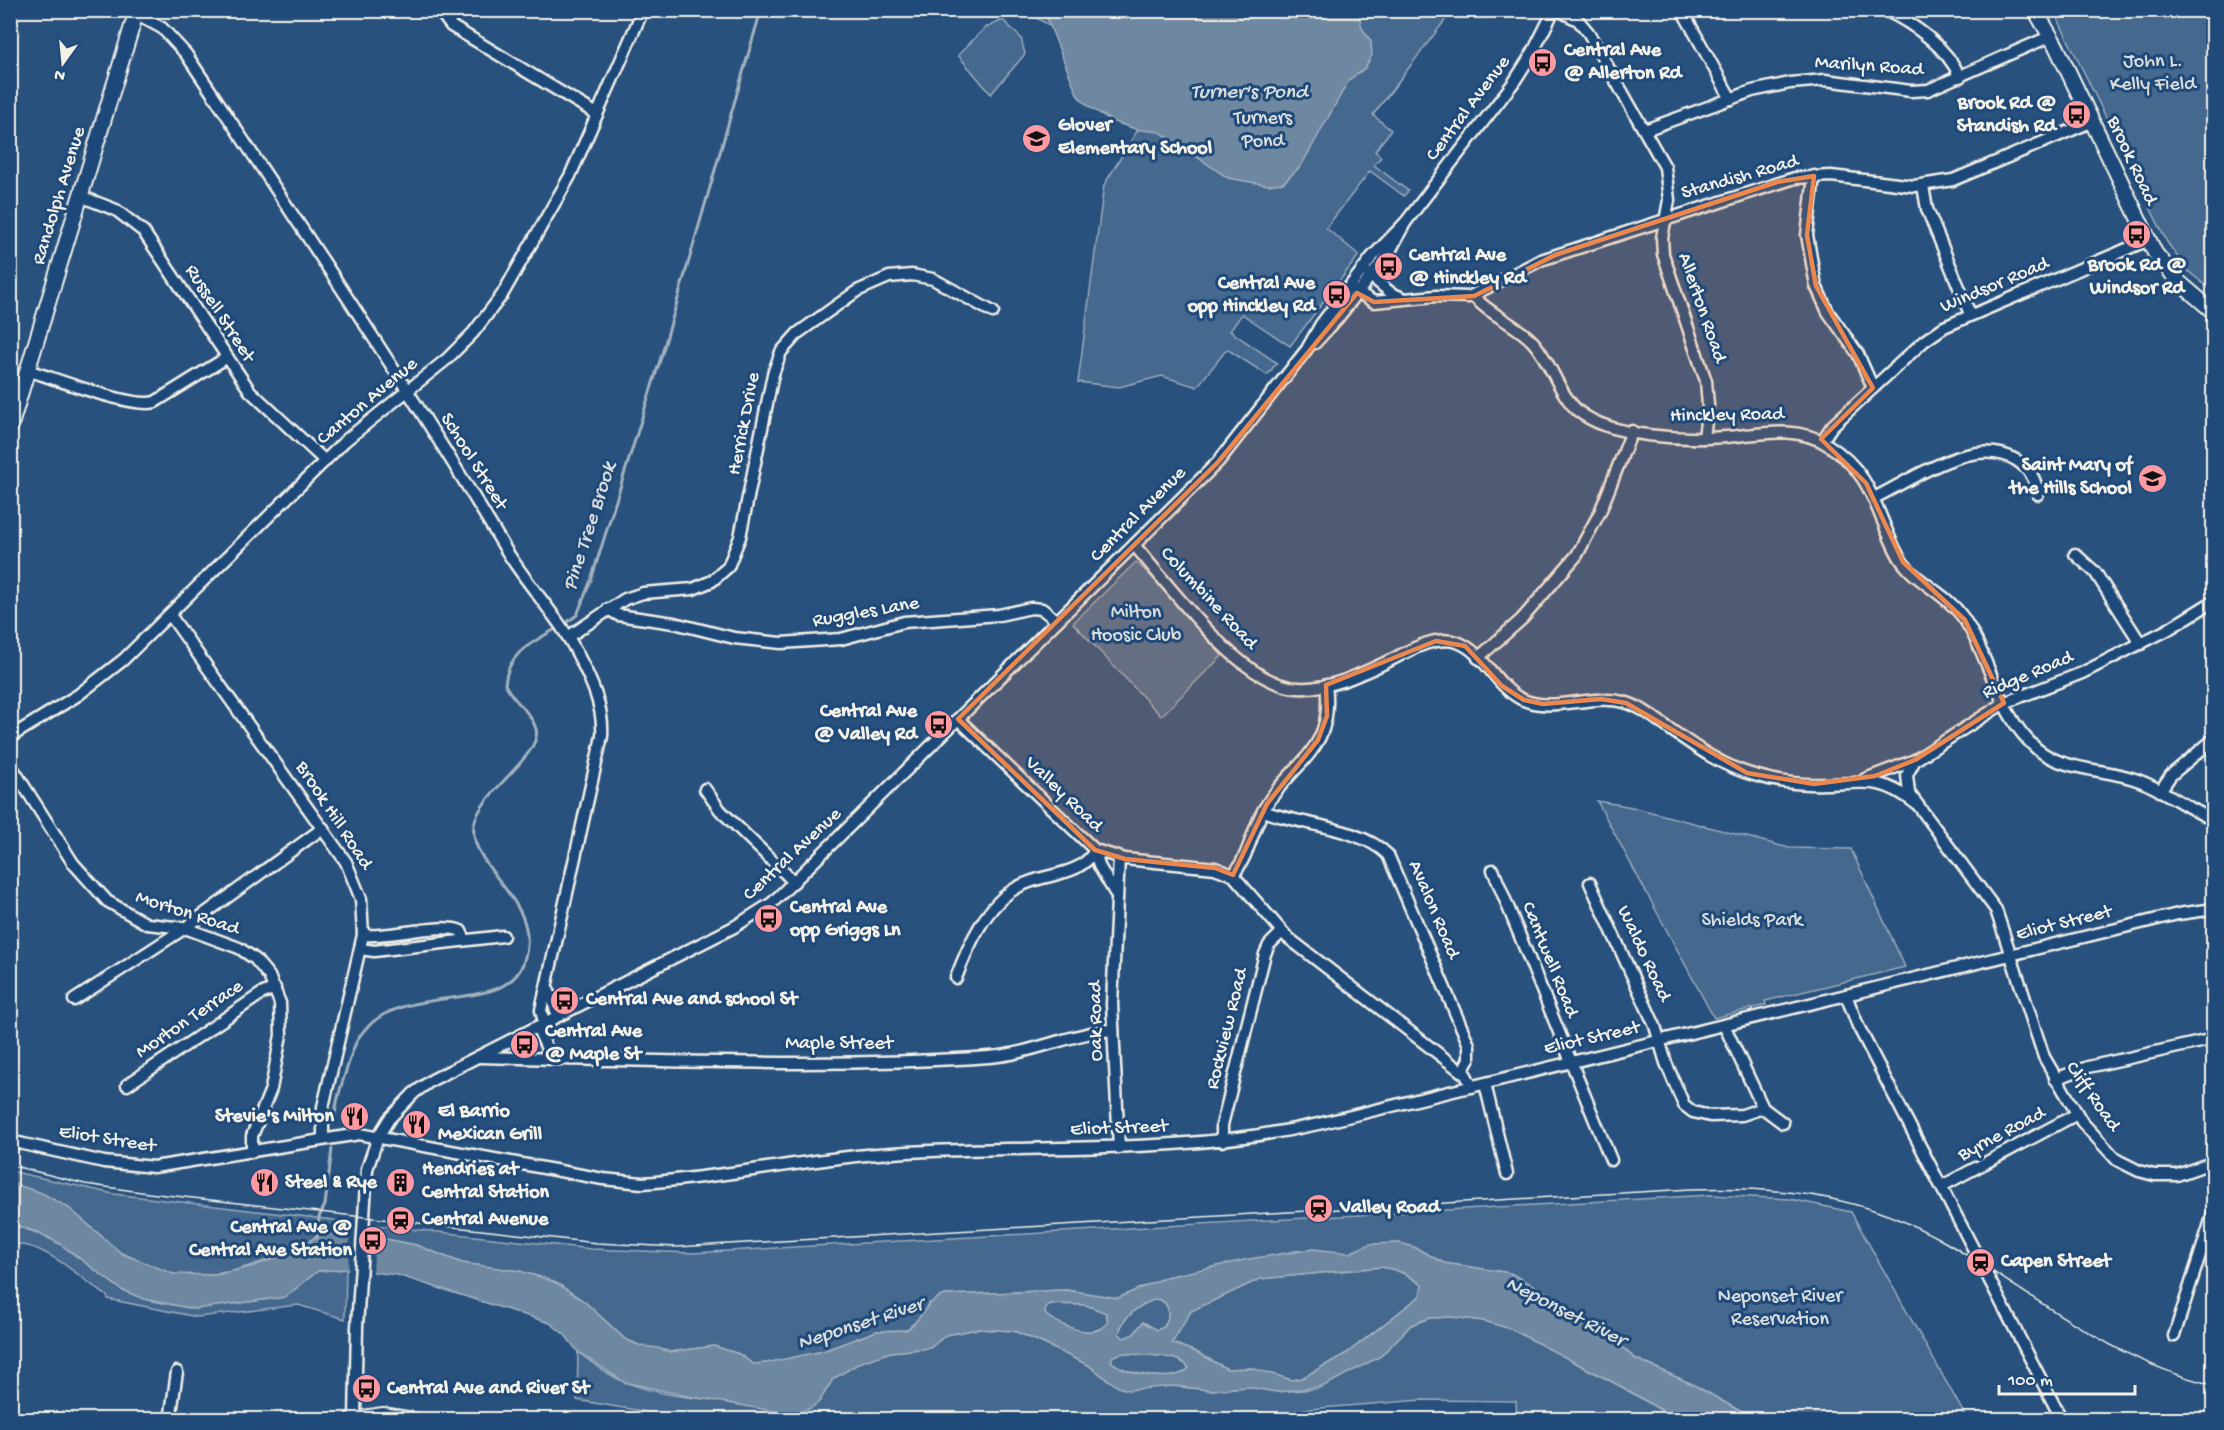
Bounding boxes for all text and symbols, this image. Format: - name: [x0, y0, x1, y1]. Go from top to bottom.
- north arrow: [33, 33, 93, 93]
- place label: Central Ave @ Allerton Rd: [1563, 40, 1684, 86]
- bus stop icon: Central Ave @ Allerton Rd: [1527, 46, 1559, 78]
- street label: Central Avenue: [1422, 51, 1517, 166]
- park label: John L. Kelly Field: [2110, 51, 2198, 97]
- street label: Marilyn Road: [1814, 52, 1926, 82]
- text: N: [52, 63, 68, 85]
- water label: Turner's Pond: [1191, 81, 1310, 106]
- place label: Brook Rd @ Standish Rd: [1957, 93, 2058, 139]
- bus stop icon: Brook Rd @ Standish Rd: [2061, 99, 2093, 131]
- park label: Turners Pond: [1233, 108, 1293, 154]
- street label: Brook Road: [2100, 112, 2163, 211]
- place label: Glover Elementary School: [1058, 115, 1213, 161]
- school or university icon: Glover Elementary School: [1021, 122, 1053, 154]
- street label: Randolph Avenue: [28, 124, 92, 268]
- street label: Standish Road: [1679, 150, 1803, 206]
- bus stop icon: Brook Rd @ Windsor Rd: [2121, 219, 2153, 251]
- place label: Central Ave @ Hinckley Rd: [1408, 245, 1528, 291]
- street label: Allerton Road: [1671, 250, 1731, 368]
- bus stop icon: Central Ave @ Hinckley Rd: [1372, 251, 1404, 283]
- street label: Windsor Road: [1937, 252, 2055, 319]
- place label: Brook Rd @ Windsor Rd: [2087, 255, 2186, 301]
- street label: Russell Street: [179, 261, 260, 369]
- place label: Central Ave opp Hinckley Rd: [1187, 273, 1317, 319]
- bus stop icon: Central Ave opp Hinckley Rd: [1320, 279, 1352, 311]
- street label: Canton Avenue: [313, 353, 424, 451]
- street label: Herrick Drive: [724, 370, 766, 477]
- street label: Hinckley Road: [1670, 403, 1786, 428]
- street label: School Street: [434, 409, 513, 516]
- place label: Saint Mary of the Hills School: [2007, 455, 2134, 501]
- water label: Pine Tree Brook: [558, 457, 624, 594]
- street label: Central Avenue: [1086, 462, 1192, 568]
- school or university icon: Saint Mary of the Hills School: [2137, 462, 2169, 494]
- street label: Columbine Road: [1154, 543, 1263, 657]
- street label: Ruggles Lane: [811, 592, 922, 634]
- park label: Milton Hoosic Club: [1091, 602, 1182, 648]
- street label: Ridge Road: [1979, 646, 2079, 705]
- place label: Central Ave @ Valley Rd: [814, 701, 919, 747]
- bus stop icon: Central Ave @ Valley Rd: [922, 708, 954, 740]
- street label: Valley Road: [1018, 751, 1108, 839]
- street label: Brook Hill Road: [289, 757, 378, 876]
- street label: Central Avenue: [739, 803, 848, 906]
- street label: Avalon Road: [1402, 857, 1465, 965]
- street label: Morton Road: [132, 886, 244, 942]
- place label: Central Ave opp Griggs Ln: [789, 897, 901, 943]
- street label: Cantwell Road: [1515, 899, 1583, 1023]
- street label: Eliot Street: [2014, 901, 2116, 947]
- street label: Waldo Road: [1611, 902, 1676, 1008]
- bus stop icon: Central Ave opp Griggs Ln: [753, 903, 785, 935]
- park label: Shields Park: [1701, 910, 1805, 933]
- street label: Rockview Road: [1202, 964, 1255, 1092]
- street label: Morton Terrace: [132, 975, 249, 1064]
- street label: Oak Road: [1085, 978, 1109, 1061]
- bus stop icon: Central Ave and school St: [549, 984, 581, 1016]
- place label: Central Ave and school St: [585, 989, 799, 1012]
- street label: Eliot Street: [1542, 1016, 1644, 1061]
- place label: Central Ave @ Maple St: [544, 1021, 643, 1067]
- bus stop icon: Central Ave @ Maple St: [508, 1028, 540, 1060]
- street label: Maple Street: [785, 1033, 895, 1056]
- street label: Cliff Road: [2060, 1058, 2126, 1138]
- restaurant icon: Stevie's Milton: [339, 1101, 371, 1133]
- place label: El Barrio Mexican Grill: [438, 1101, 543, 1147]
- street label: Byrne Road: [1954, 1101, 2052, 1168]
- place label: Stevie's Milton: [215, 1106, 334, 1129]
- restaurant icon: El Barrio Mexican Grill: [401, 1108, 433, 1140]
- street label: Eliot Street: [1070, 1116, 1170, 1142]
- street label: Eliot Street: [57, 1121, 159, 1159]
- place label: Hendries at Central Station: [421, 1159, 550, 1205]
- building icon: Hendries at Central Station: [385, 1166, 417, 1198]
- restaurant icon: Steel & Rye: [248, 1167, 280, 1199]
- place label: Steel & Rye: [285, 1172, 378, 1195]
- station icon: Valley Road: [1303, 1192, 1335, 1224]
- place label: Valley Road: [1339, 1197, 1442, 1220]
- station icon: Central Avenue: [385, 1204, 417, 1236]
- place label: Central Avenue: [421, 1209, 549, 1232]
- place label: Central Ave @ Central Ave Station: [188, 1217, 352, 1263]
- bus stop icon: Central Ave @ Central Ave Station: [357, 1224, 389, 1256]
- station icon: Capen Street: [1964, 1246, 1996, 1278]
- place label: Capen Street: [2000, 1251, 2113, 1274]
- water label: Neponset River: [1501, 1272, 1633, 1356]
- park label: Neponset River Reservation: [1718, 1286, 1844, 1332]
- water label: Neponset River: [795, 1291, 931, 1357]
- scale bar: [1999, 1358, 2136, 1396]
- text: 100 m: [2007, 1371, 2053, 1392]
- bus stop icon: Central Ave and River St: [350, 1373, 382, 1405]
- place label: Central Ave and River St: [386, 1378, 591, 1401]

